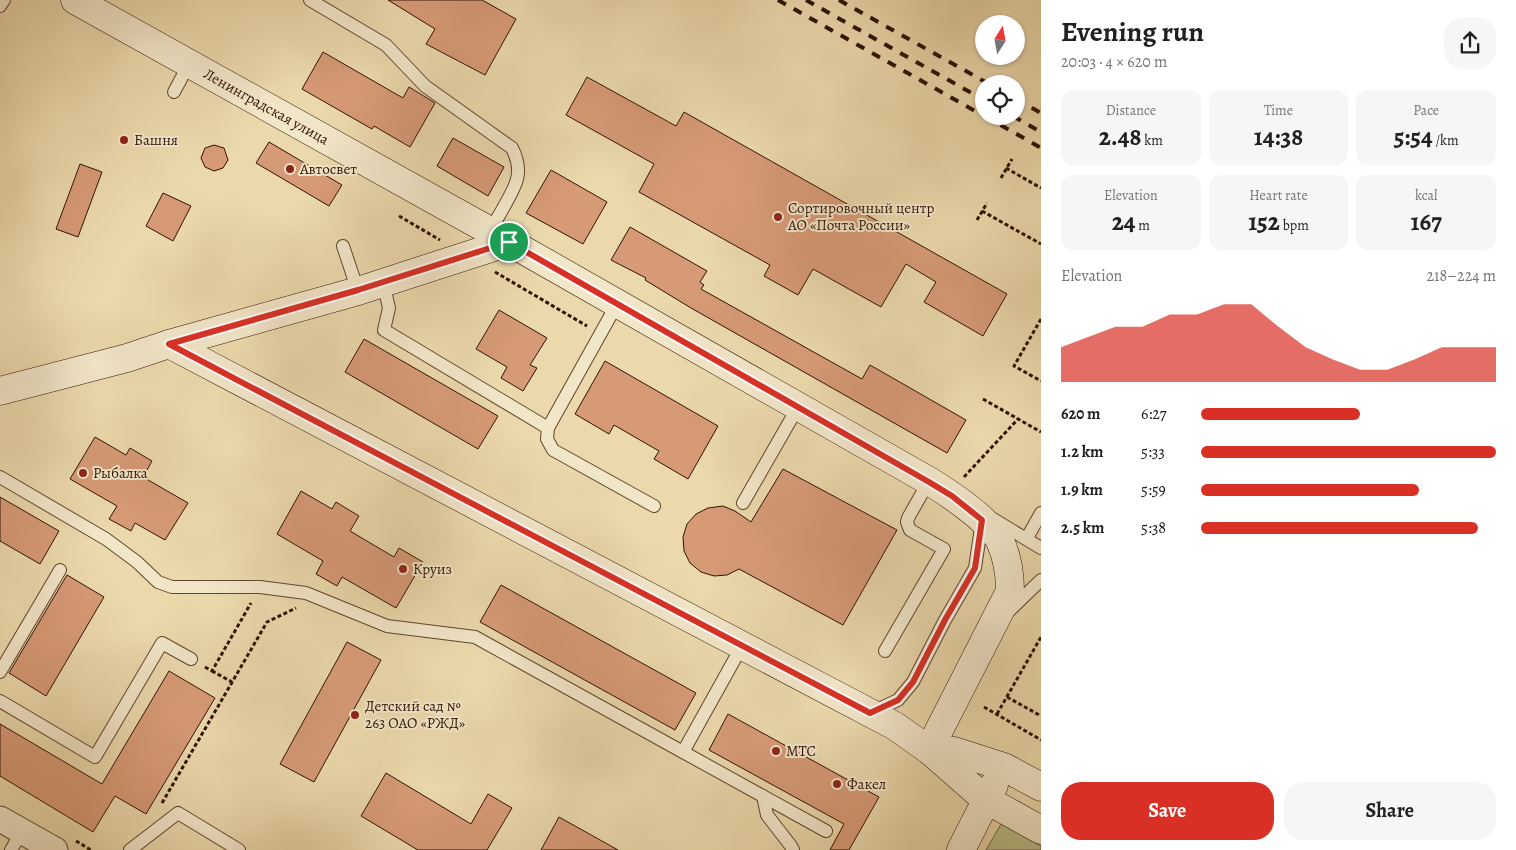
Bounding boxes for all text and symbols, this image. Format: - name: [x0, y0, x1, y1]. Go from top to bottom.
- text: Evening run: [1061, 13, 1204, 51]
- north arrow: [975, 15, 1025, 65]
- map controls: [975, 15, 1025, 125]
- button: share: [1444, 17, 1496, 69]
- text: 20:03 · 4 × 620 m: [1061, 51, 1167, 73]
- street label: Ленинградская улица: [200, 64, 333, 149]
- button: locate: [975, 75, 1025, 125]
- text: Distance: [1106, 101, 1156, 120]
- text: Time: [1264, 101, 1293, 120]
- text: Pace: [1413, 101, 1439, 120]
- text: 2.48: [1099, 120, 1141, 154]
- text: 14:38: [1254, 120, 1303, 154]
- text: 5:54: [1394, 120, 1433, 154]
- place label: Башня: [134, 130, 178, 150]
- text: km: [1141, 131, 1163, 150]
- text: /km: [1433, 131, 1459, 150]
- marker: Башня: [118, 134, 130, 146]
- place label: Автосвет: [299, 159, 357, 179]
- marker: Автосвет: [284, 163, 296, 175]
- text: Elevation: [1104, 186, 1158, 205]
- text: Heart rate: [1249, 186, 1308, 205]
- text: kcal: [1415, 186, 1437, 205]
- place label: Сортировочный центр АО «Почта России»: [787, 198, 934, 235]
- text: 24: [1112, 205, 1136, 239]
- text: 152: [1248, 205, 1280, 239]
- text: 167: [1411, 205, 1442, 239]
- marker: Сортировочный центр АО «Почта России»: [772, 211, 784, 223]
- text: m: [1136, 216, 1150, 235]
- text: bpm: [1280, 216, 1309, 235]
- pin: [488, 221, 530, 263]
- icon: arrive: [495, 228, 523, 256]
- text: Elevation: [1061, 265, 1122, 287]
- text: 218–224 m: [1427, 265, 1496, 287]
- text: 620 m: [1061, 403, 1100, 425]
- text: 6:27: [1141, 403, 1167, 425]
- text: 1.2 km: [1061, 441, 1103, 463]
- text: 5:33: [1141, 441, 1165, 463]
- place label: Рыбалка: [93, 463, 148, 483]
- marker: Рыбалка: [77, 467, 89, 479]
- text: 1.9 km: [1061, 479, 1103, 501]
- text: 5:59: [1141, 479, 1166, 501]
- text: 2.5 km: [1061, 517, 1104, 539]
- text: 5:38: [1141, 517, 1166, 539]
- place label: Круиз: [413, 559, 452, 579]
- marker: Круиз: [397, 563, 409, 575]
- place label: Детский сад № 263 ОАО «РЖД»: [365, 696, 466, 733]
- marker: Детский сад № 263 ОАО «РЖД»: [349, 709, 361, 721]
- place label: МТС: [786, 741, 816, 761]
- marker: МТС: [770, 745, 782, 757]
- place label: Факел: [847, 774, 886, 794]
- marker: Факел: [831, 778, 843, 790]
- button: Save: [1061, 782, 1274, 840]
- button: Share: [1284, 782, 1496, 840]

